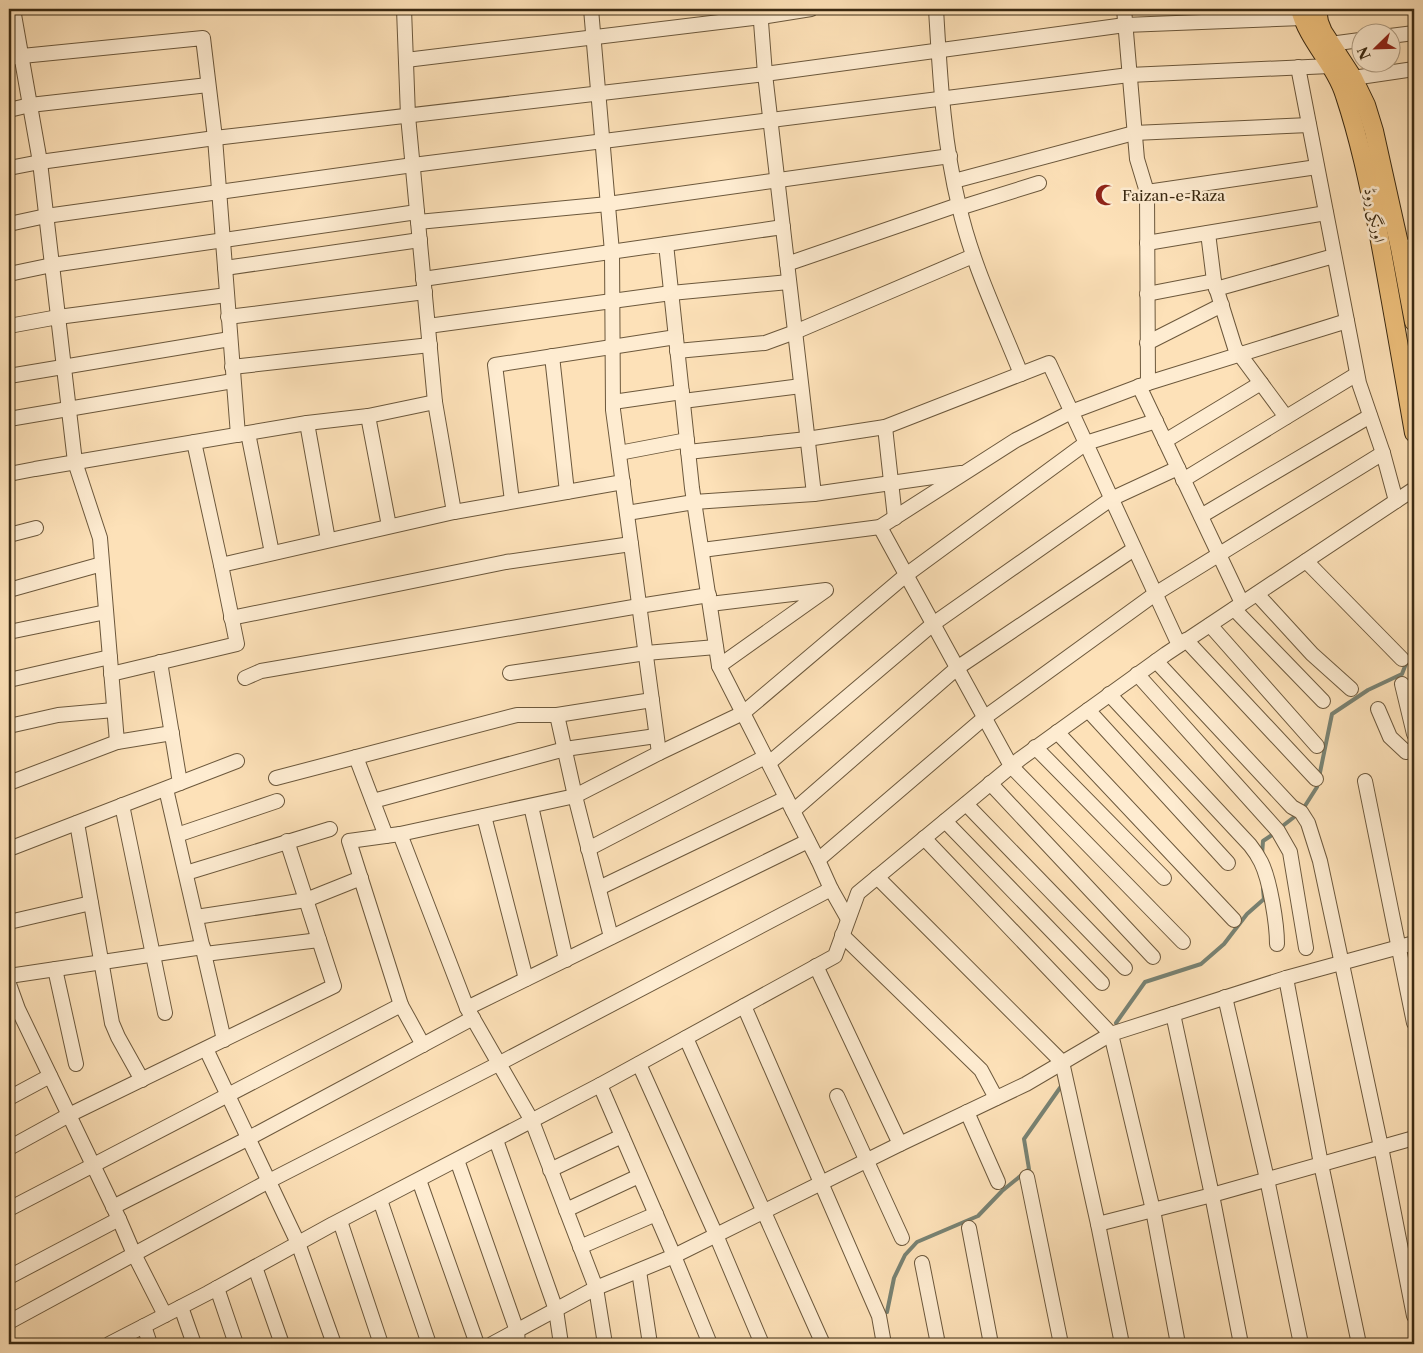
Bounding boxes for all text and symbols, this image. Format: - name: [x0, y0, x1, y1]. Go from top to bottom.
- north arrow: [1350, 22, 1400, 72]
- text: N: [1353, 44, 1375, 62]
- mosque icon: Faizan-e-Raza: [1093, 182, 1119, 208]
- place label: Faizan-e-Raza: [1122, 186, 1225, 205]
- street label: اورنگی روڈ: [1358, 186, 1390, 244]

